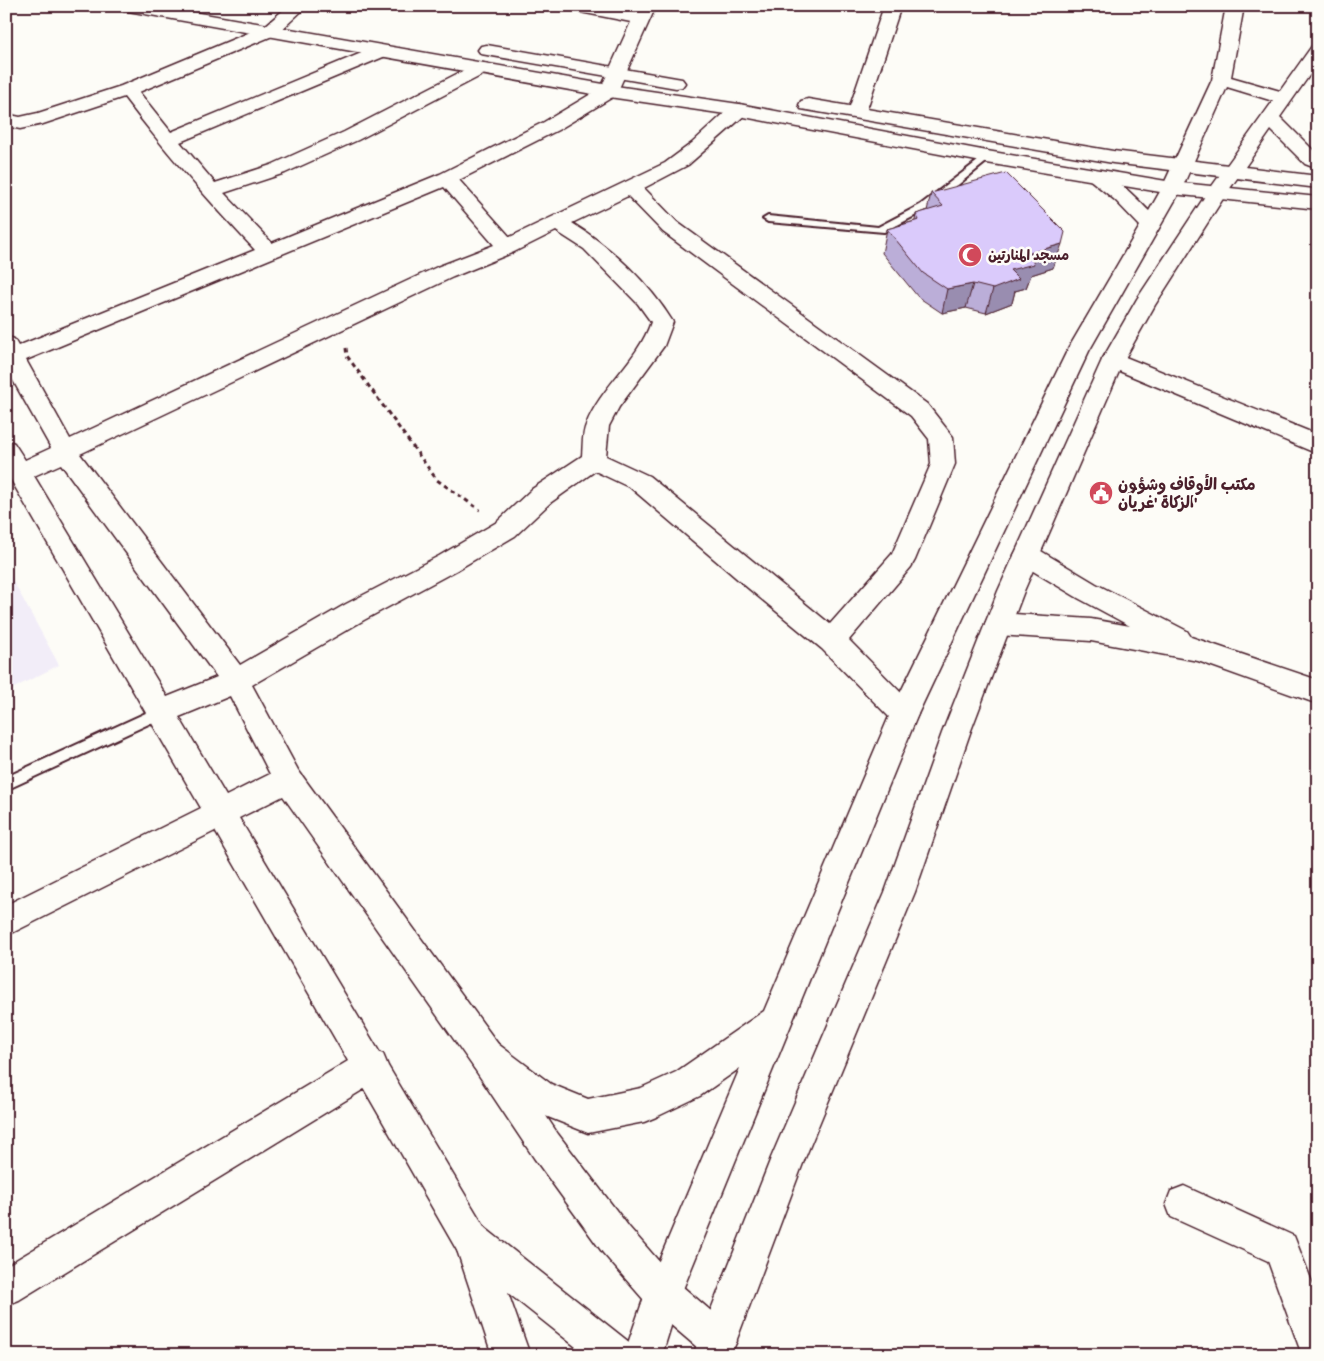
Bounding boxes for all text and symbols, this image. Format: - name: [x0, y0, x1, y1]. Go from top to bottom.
- mosque icon: مسجد المنارتين: [957, 242, 983, 268]
- place label: مسجد المنارتين: [988, 247, 1069, 264]
- place label: مكتب الأوقاف وشؤون الزكاة 'غريان': [1118, 473, 1256, 512]
- public building icon: مكتب الأوقاف وشؤون الزكاة 'غريان': [1088, 480, 1114, 506]

